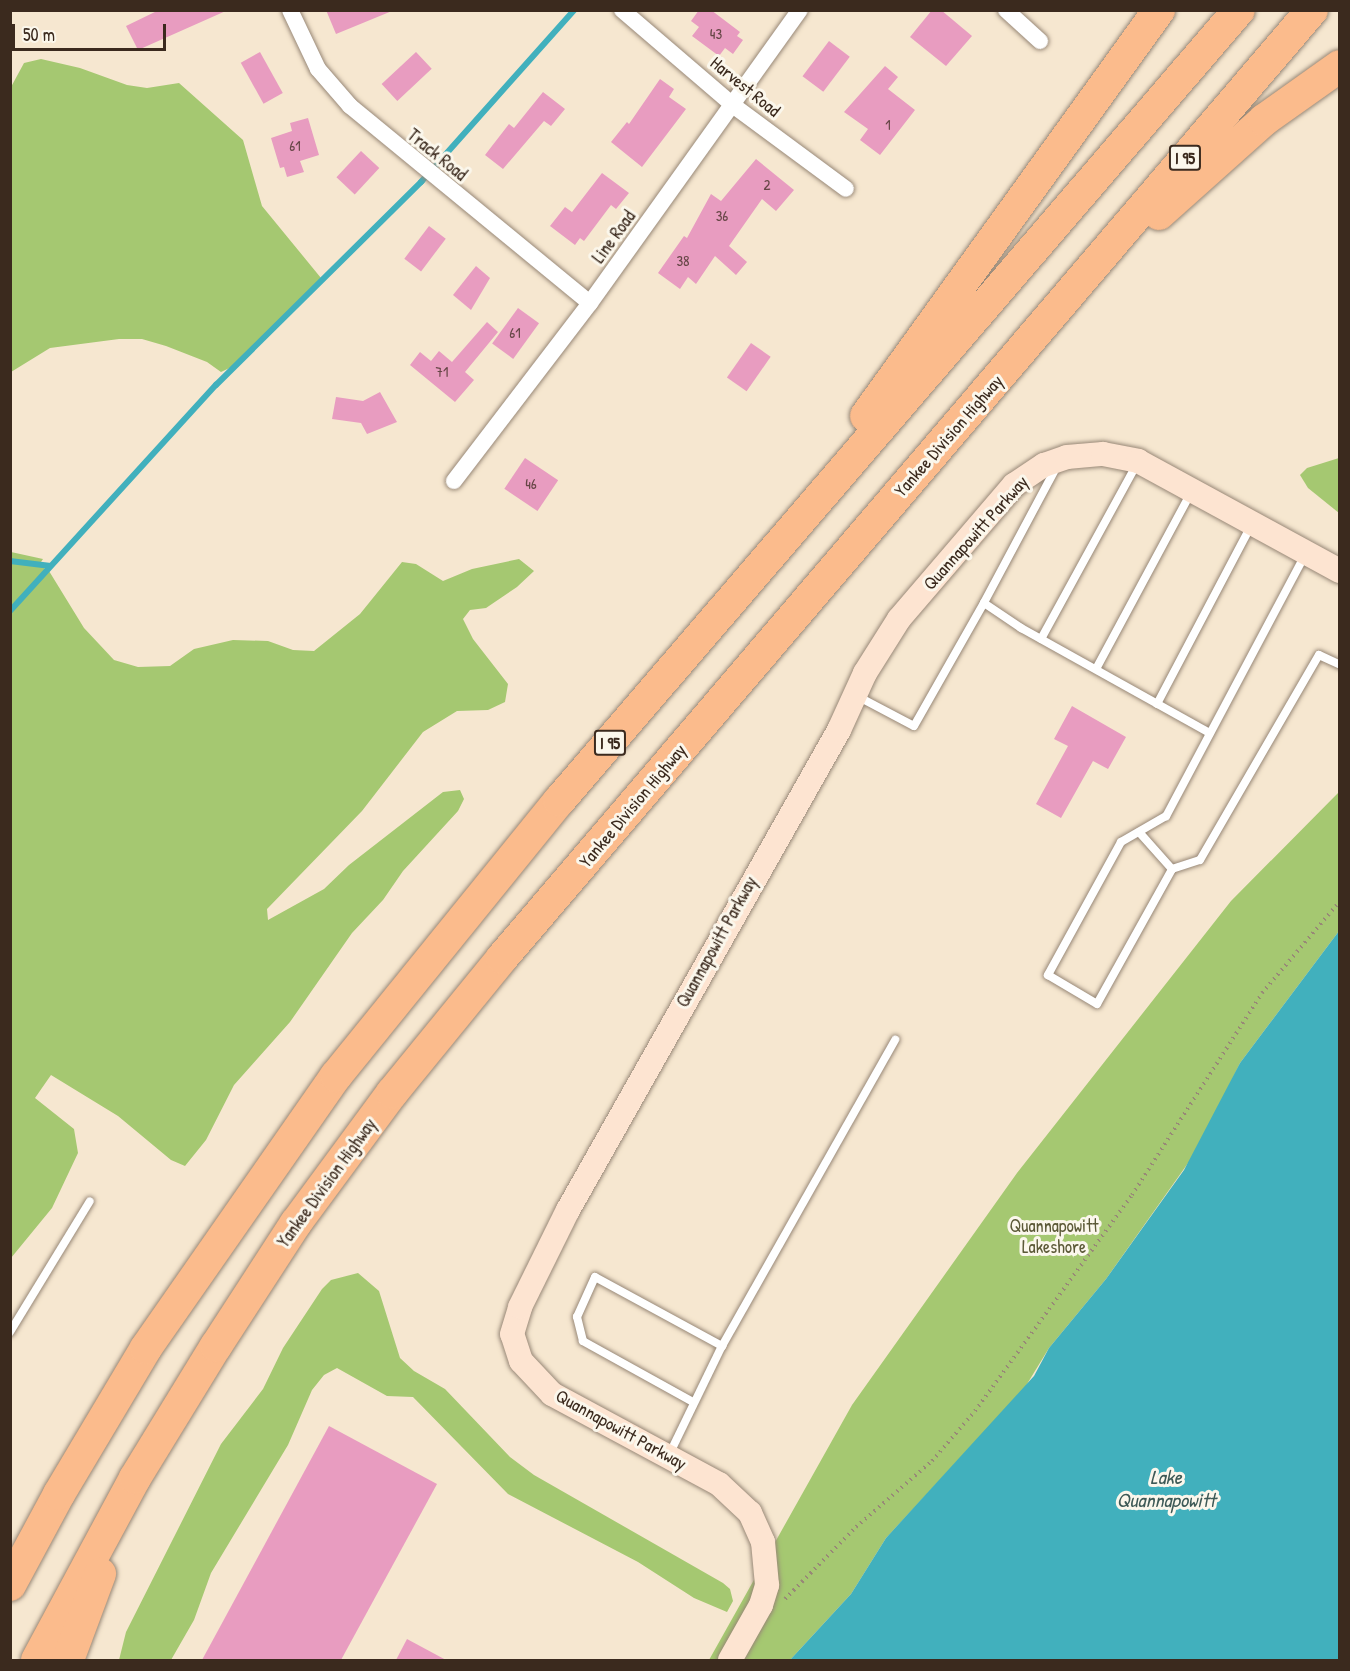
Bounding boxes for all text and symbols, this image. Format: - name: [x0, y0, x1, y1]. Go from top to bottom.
- scale bar: [15, 12, 170, 50]
- text: 50 m: [23, 22, 55, 47]
- house number: 43: [710, 25, 722, 43]
- street label: Harvest Road: [706, 52, 784, 122]
- house number: 1: [885, 116, 891, 134]
- street label: Track Road: [403, 124, 471, 186]
- house number: 61: [289, 137, 301, 155]
- road number: I 95: [1168, 145, 1202, 171]
- house number: 2: [763, 176, 771, 194]
- street label: Line Road: [588, 207, 640, 267]
- house number: 36: [716, 207, 728, 225]
- house number: 38: [676, 252, 690, 270]
- house number: 61: [509, 324, 521, 342]
- house number: 71: [436, 363, 448, 381]
- street label: Yankee Division Highway: [890, 371, 1008, 501]
- street label: Quannapowitt Parkway: [919, 471, 1033, 595]
- house number: 46: [525, 475, 537, 493]
- road number: I 95: [594, 730, 626, 756]
- street label: Yankee Division Highway: [575, 740, 691, 872]
- street label: Quannapowitt Parkway: [672, 873, 762, 1011]
- street label: Yankee Division Highway: [273, 1114, 381, 1252]
- park label: Quannapowitt Lakeshore: [1009, 1216, 1099, 1258]
- street label: Quannapowitt Parkway: [552, 1385, 690, 1475]
- water label: Lake Quannapowitt: [1117, 1464, 1215, 1511]

